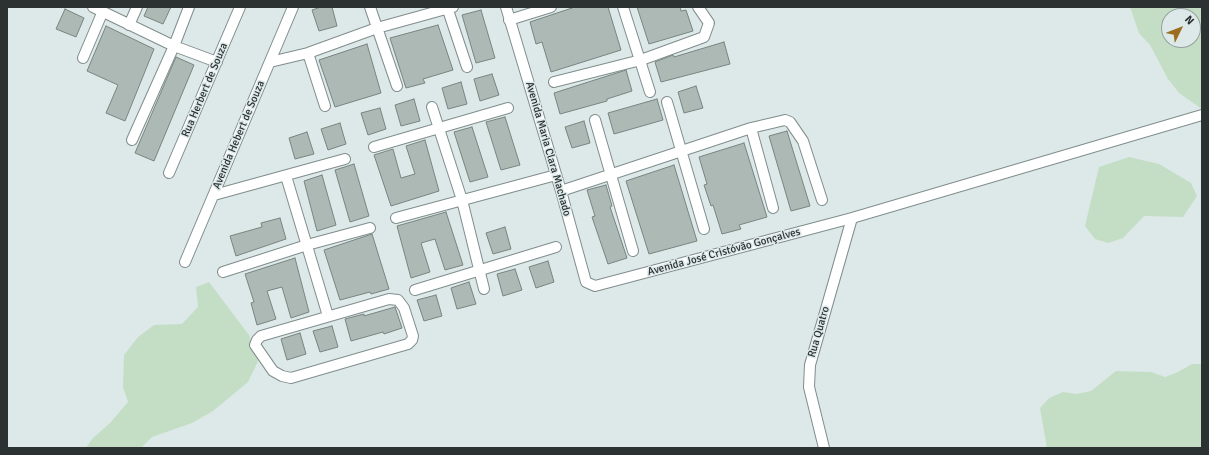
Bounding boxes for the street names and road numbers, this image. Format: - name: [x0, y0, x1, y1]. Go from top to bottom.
- street label: Rua Herbert de Souza: [179, 41, 231, 139]
- street label: Avenida Hebert de Souza: [210, 79, 268, 191]
- street label: Avenida Maria Clara Machado: [522, 80, 574, 218]
- street label: Avenida José Cristóvão Gonçalves: [646, 225, 802, 279]
- street label: Rua Quatro: [805, 305, 833, 359]

